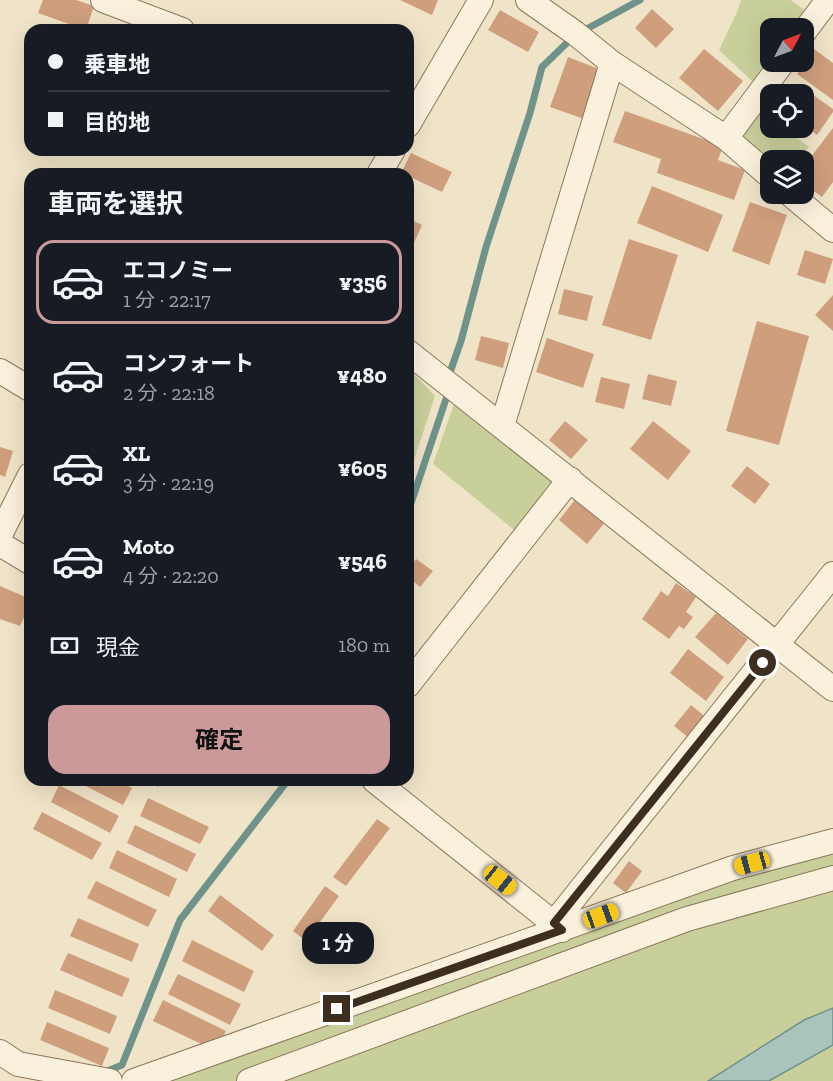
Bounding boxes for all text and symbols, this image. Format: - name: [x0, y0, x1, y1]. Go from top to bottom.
- north arrow: [760, 18, 814, 72]
- map controls: [760, 18, 814, 204]
- text: 乗車地: [84, 51, 150, 78]
- button: locate: [760, 84, 814, 138]
- text: 目的地: [84, 109, 150, 136]
- button: layers: [760, 150, 814, 204]
- text: 車両を選択: [48, 188, 183, 220]
- icon: car: [51, 255, 105, 309]
- text: エコノミー: [123, 257, 233, 284]
- text: ¥356: [339, 269, 387, 296]
- text: 1 分 · 22:17: [123, 288, 211, 312]
- icon: car: [51, 348, 105, 402]
- text: コンフォート: [123, 350, 254, 377]
- text: ¥480: [337, 362, 387, 389]
- text: 2 分 · 22:18: [123, 381, 215, 405]
- text: XL: [123, 440, 150, 467]
- icon: car: [51, 441, 105, 495]
- text: ¥605: [338, 455, 387, 482]
- text: 3 分 · 22:19: [123, 471, 214, 495]
- text: Moto: [123, 533, 174, 560]
- icon: car: [51, 534, 105, 588]
- text: ¥546: [338, 548, 387, 575]
- text: 4 分 · 22:20: [123, 564, 219, 588]
- icon: cash: [48, 629, 81, 662]
- text: 180 m: [338, 633, 390, 657]
- text: 現金: [96, 634, 140, 661]
- route start: [749, 649, 776, 676]
- button: 確定: [48, 705, 390, 774]
- car: [732, 850, 772, 876]
- car: [480, 862, 520, 898]
- car: [581, 901, 621, 931]
- callout: 1 分: [301, 922, 373, 964]
- text: 1 分: [322, 931, 354, 955]
- route end: [323, 995, 350, 1022]

